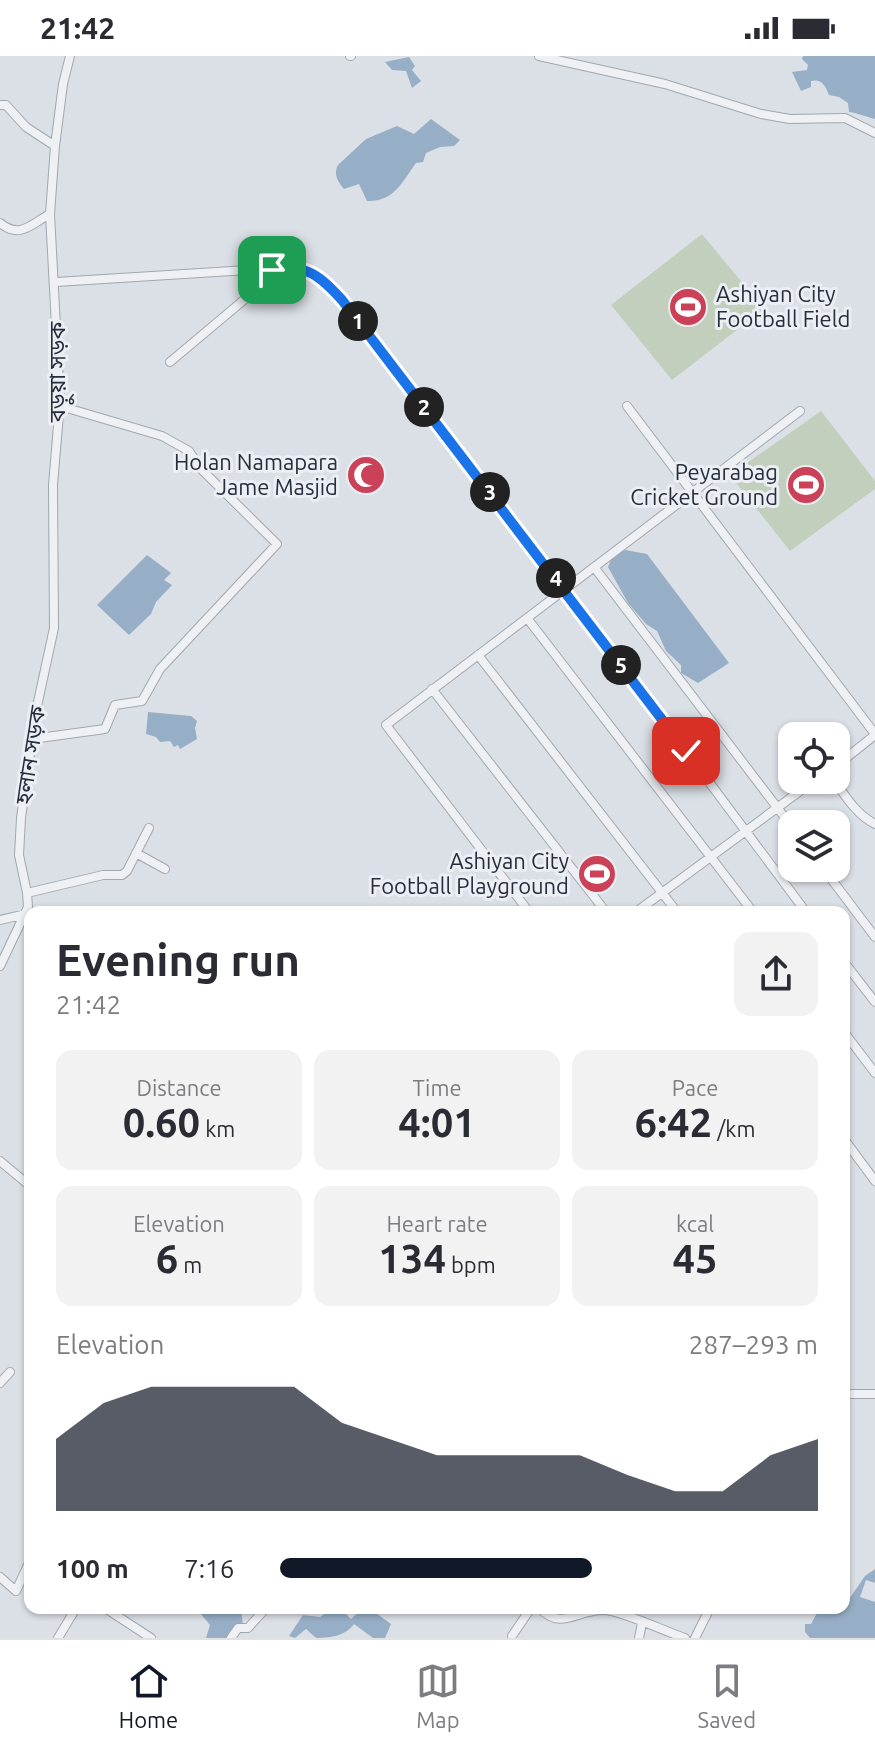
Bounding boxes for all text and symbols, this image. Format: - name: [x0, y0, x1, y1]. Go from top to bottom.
- text: 21:42: [40, 11, 115, 45]
- pin: [238, 236, 306, 304]
- icon: arrive: [250, 248, 294, 292]
- place label: Ashiyan City Football Field: [716, 281, 850, 331]
- sports icon: Ashiyan City Football Field: [667, 286, 709, 328]
- pin: 1: [338, 301, 378, 341]
- text: 1: [352, 308, 364, 333]
- street label: বড়ুয়া সড়ক: [44, 321, 75, 423]
- pin: 2: [404, 387, 444, 427]
- text: 2: [418, 394, 430, 419]
- place label: Holan Namapara Jame Masjid: [174, 449, 338, 499]
- mosque icon: Holan Namapara Jame Masjid: [345, 454, 387, 496]
- place label: Peyarabag Cricket Ground: [630, 459, 778, 509]
- sports icon: Peyarabag Cricket Ground: [785, 464, 827, 506]
- pin: 3: [470, 472, 510, 512]
- text: 3: [484, 479, 496, 504]
- pin: 4: [536, 558, 576, 598]
- text: 4: [550, 565, 562, 590]
- pin: 5: [601, 645, 641, 685]
- text: 5: [615, 652, 627, 677]
- street label: হলান সড়ক: [9, 704, 50, 807]
- pin: [652, 717, 720, 785]
- map controls: [778, 722, 850, 882]
- button: locate: [778, 722, 850, 794]
- icon: check: [664, 729, 708, 773]
- button: layers: [778, 810, 850, 882]
- place label: Ashiyan City Football Playground: [370, 848, 569, 898]
- sports icon: Ashiyan City Football Playground: [576, 853, 618, 895]
- button: share: [734, 932, 818, 1016]
- text: Evening run: [56, 935, 300, 984]
- text: 21:42: [56, 990, 121, 1019]
- text: Distance: [136, 1075, 222, 1100]
- text: Time: [412, 1075, 462, 1100]
- text: Pace: [672, 1075, 718, 1100]
- text: 0.60: [123, 1100, 200, 1145]
- text: 4:01: [398, 1100, 476, 1145]
- text: 6:42: [635, 1100, 712, 1145]
- text: km: [200, 1116, 235, 1141]
- text: /km: [712, 1116, 755, 1141]
- text: Elevation: [133, 1211, 225, 1236]
- text: Heart rate: [386, 1211, 488, 1236]
- text: kcal: [676, 1211, 714, 1236]
- text: 6: [156, 1236, 178, 1281]
- text: 134: [378, 1236, 446, 1281]
- text: 45: [672, 1236, 718, 1281]
- text: m: [178, 1252, 202, 1277]
- text: bpm: [446, 1252, 496, 1277]
- text: Elevation: [56, 1330, 164, 1359]
- text: 287–293 m: [689, 1330, 818, 1359]
- text: 100 m: [56, 1554, 129, 1583]
- text: 7:16: [184, 1554, 234, 1583]
- tab: Home: [119, 1659, 178, 1732]
- tab: Map: [416, 1659, 460, 1732]
- tab: Saved: [698, 1659, 756, 1732]

